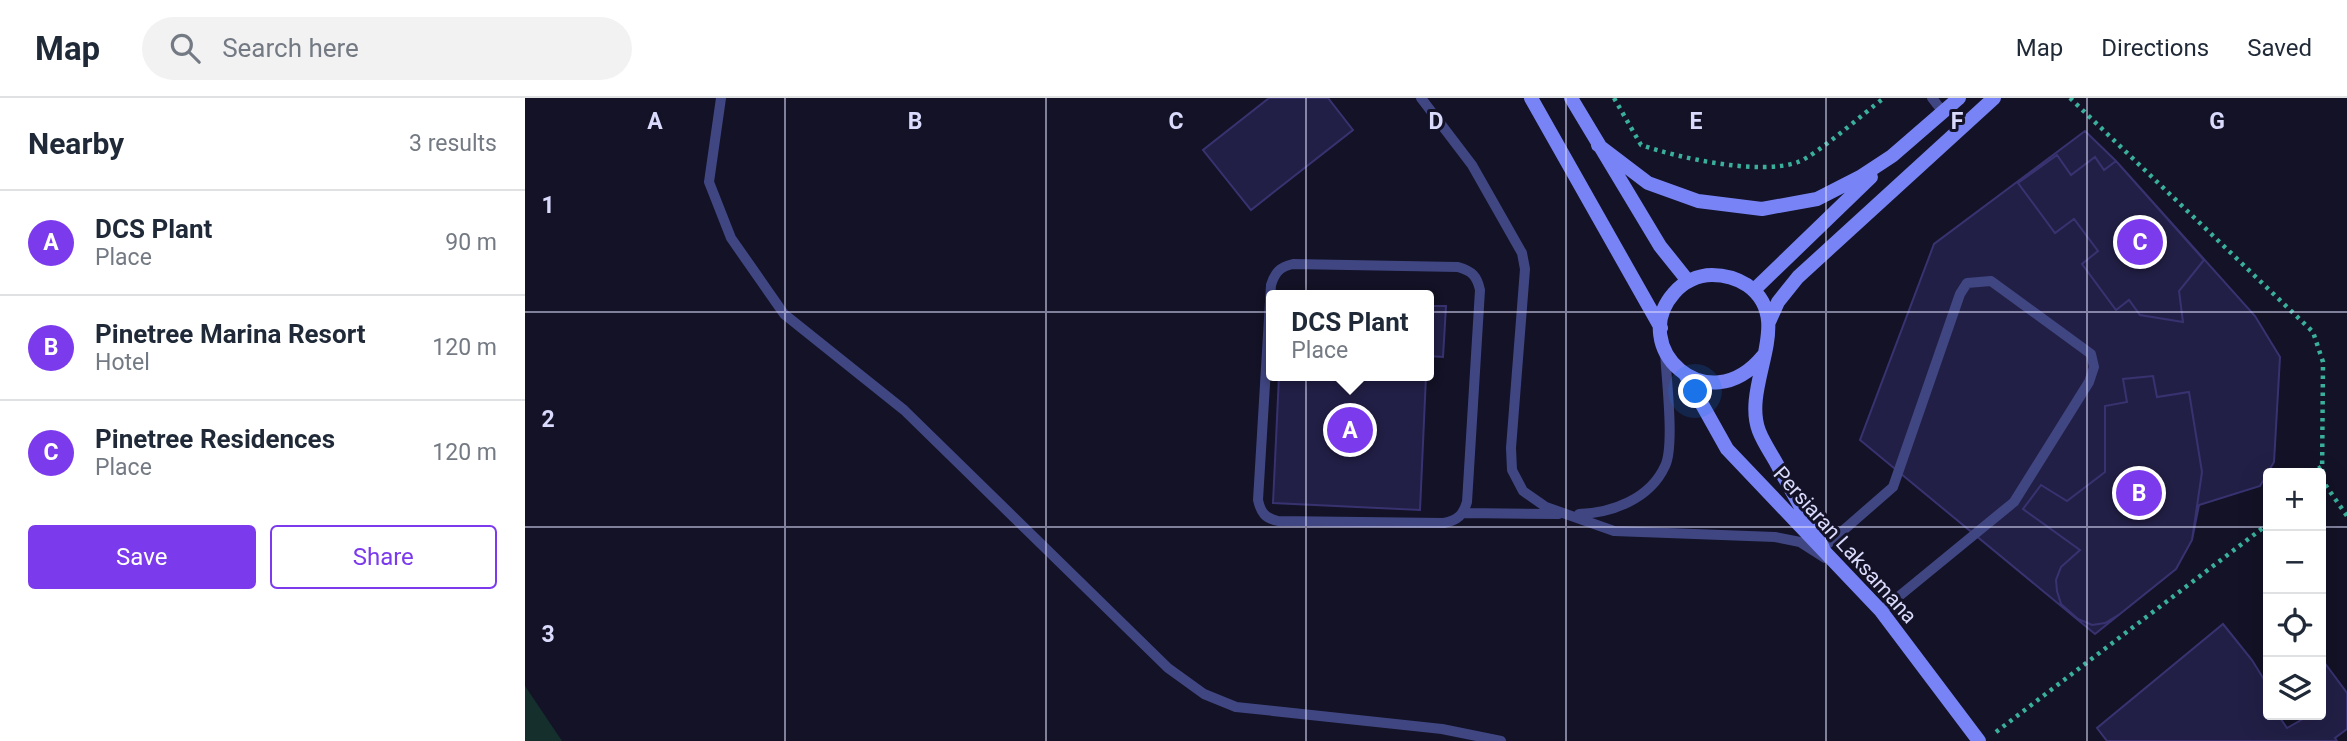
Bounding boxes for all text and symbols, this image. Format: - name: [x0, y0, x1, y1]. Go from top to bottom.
- search box: [142, 17, 632, 80]
- text: Map: [35, 29, 100, 68]
- icon: search: [166, 29, 204, 67]
- text: Search here: [222, 33, 359, 63]
- text: Map: [2016, 34, 2063, 62]
- text: Directions: [2101, 34, 2209, 62]
- text: Saved: [2247, 34, 2312, 62]
- text: A: [647, 108, 663, 135]
- text: B: [908, 108, 922, 135]
- text: C: [1168, 108, 1184, 135]
- text: D: [1429, 108, 1443, 135]
- text: E: [1690, 108, 1703, 135]
- text: F: [1951, 108, 1964, 135]
- text: G: [2209, 108, 2225, 135]
- text: Nearby: [28, 126, 124, 161]
- text: 3 results: [409, 130, 497, 157]
- text: 1: [541, 192, 555, 219]
- text: DCS Plant: [95, 214, 212, 244]
- pin: C: [2117, 216, 2163, 268]
- text: A: [43, 229, 59, 256]
- text: 90 m: [445, 229, 497, 256]
- text: Place: [95, 244, 152, 271]
- popup: [1266, 290, 1434, 381]
- text: DCS Plant: [1291, 307, 1409, 337]
- text: Pinetree Marina Resort: [95, 319, 366, 349]
- text: B: [44, 334, 58, 361]
- text: 120 m: [432, 334, 497, 361]
- text: Place: [1291, 337, 1348, 364]
- text: Hotel: [95, 349, 150, 376]
- your location: [1678, 374, 1712, 408]
- pin: A: [1327, 404, 1373, 456]
- text: 2: [541, 406, 555, 433]
- text: Pinetree Residences: [95, 424, 335, 454]
- text: C: [43, 439, 59, 466]
- text: 120 m: [432, 439, 497, 466]
- text: Place: [95, 454, 152, 481]
- street label: Persiaran Laksamana: [1768, 462, 1922, 628]
- pin: B: [2116, 467, 2162, 519]
- map controls: [2263, 468, 2326, 720]
- button: +: [2263, 468, 2326, 531]
- button: Save: [28, 525, 256, 589]
- button: Share: [270, 525, 497, 589]
- button: −: [2263, 531, 2326, 594]
- button: locate: [2263, 594, 2326, 657]
- text: 3: [541, 621, 555, 648]
- button: layers: [2263, 657, 2326, 720]

